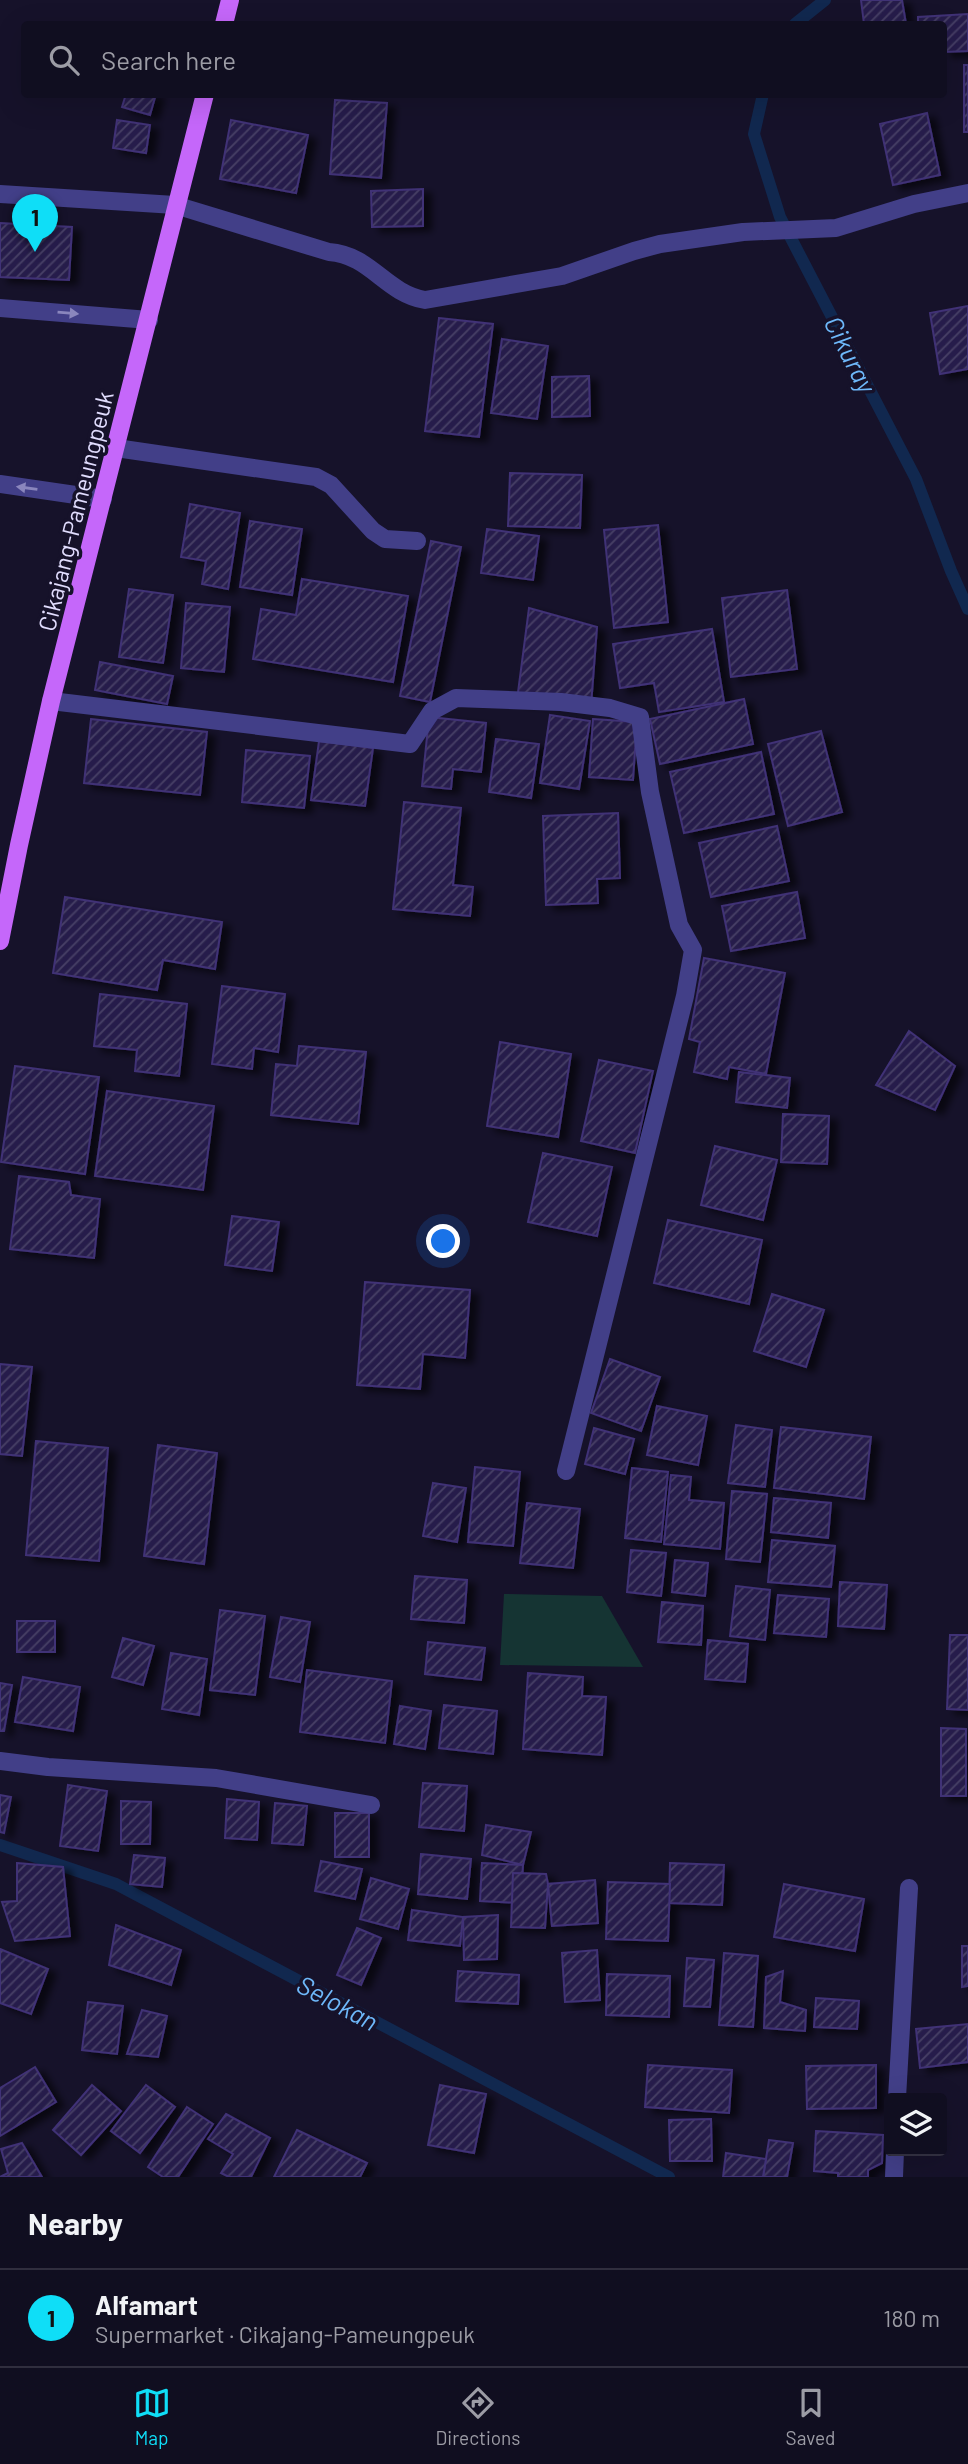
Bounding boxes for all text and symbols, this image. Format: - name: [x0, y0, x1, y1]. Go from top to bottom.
- search box: [21, 21, 947, 98]
- icon: search: [45, 41, 83, 79]
- text: Search here: [101, 44, 236, 75]
- pin: 1: [12, 194, 58, 252]
- one-way arrow: [57, 308, 79, 319]
- water label: Cikuray: [819, 310, 884, 399]
- street label: Cikajang-Pameungpeuk: [31, 388, 119, 634]
- one-way arrow: [16, 482, 38, 493]
- your location: [426, 1224, 460, 1258]
- water label: Selokan: [292, 1968, 384, 2036]
- map controls: [884, 2093, 947, 2156]
- button: layers: [884, 2093, 947, 2156]
- text: Nearby: [28, 2205, 123, 2241]
- text: Alfamart: [95, 2289, 198, 2320]
- text: 1: [47, 2304, 55, 2332]
- text: 180 m: [883, 2304, 940, 2332]
- text: Supermarket · Cikajang-Pameungpeuk: [95, 2320, 475, 2348]
- tab: Map: [133, 2384, 171, 2449]
- tab: Directions: [436, 2384, 521, 2449]
- tab: Saved: [786, 2384, 835, 2449]

